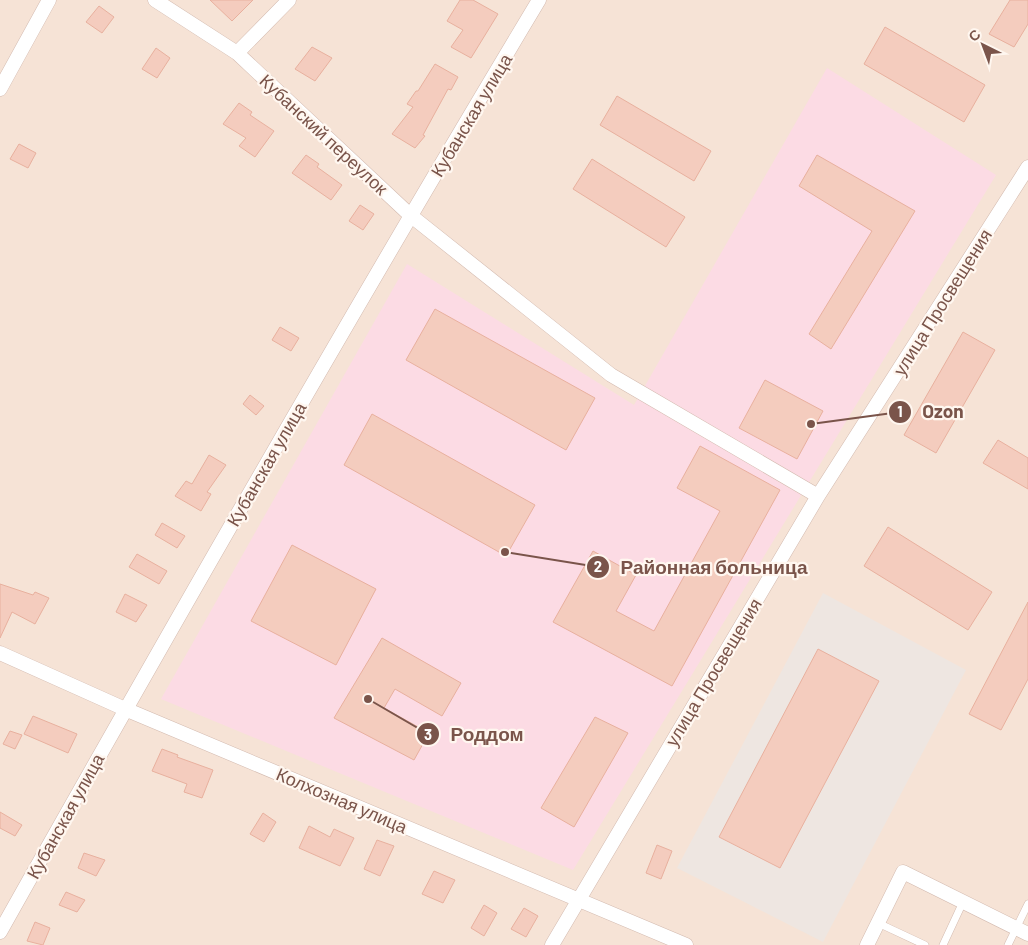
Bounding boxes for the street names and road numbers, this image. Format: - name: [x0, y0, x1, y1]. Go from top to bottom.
- street label: Кубанская улица: [426, 49, 517, 181]
- street label: Кубанский переулок: [255, 69, 393, 199]
- street label: улица Просвещения: [888, 225, 996, 379]
- street label: Кубанская улица: [222, 397, 311, 530]
- street label: улица Просвещения: [660, 594, 766, 750]
- street label: Кубанская улица: [22, 749, 109, 882]
- street label: Колхозная улица: [273, 762, 412, 838]

